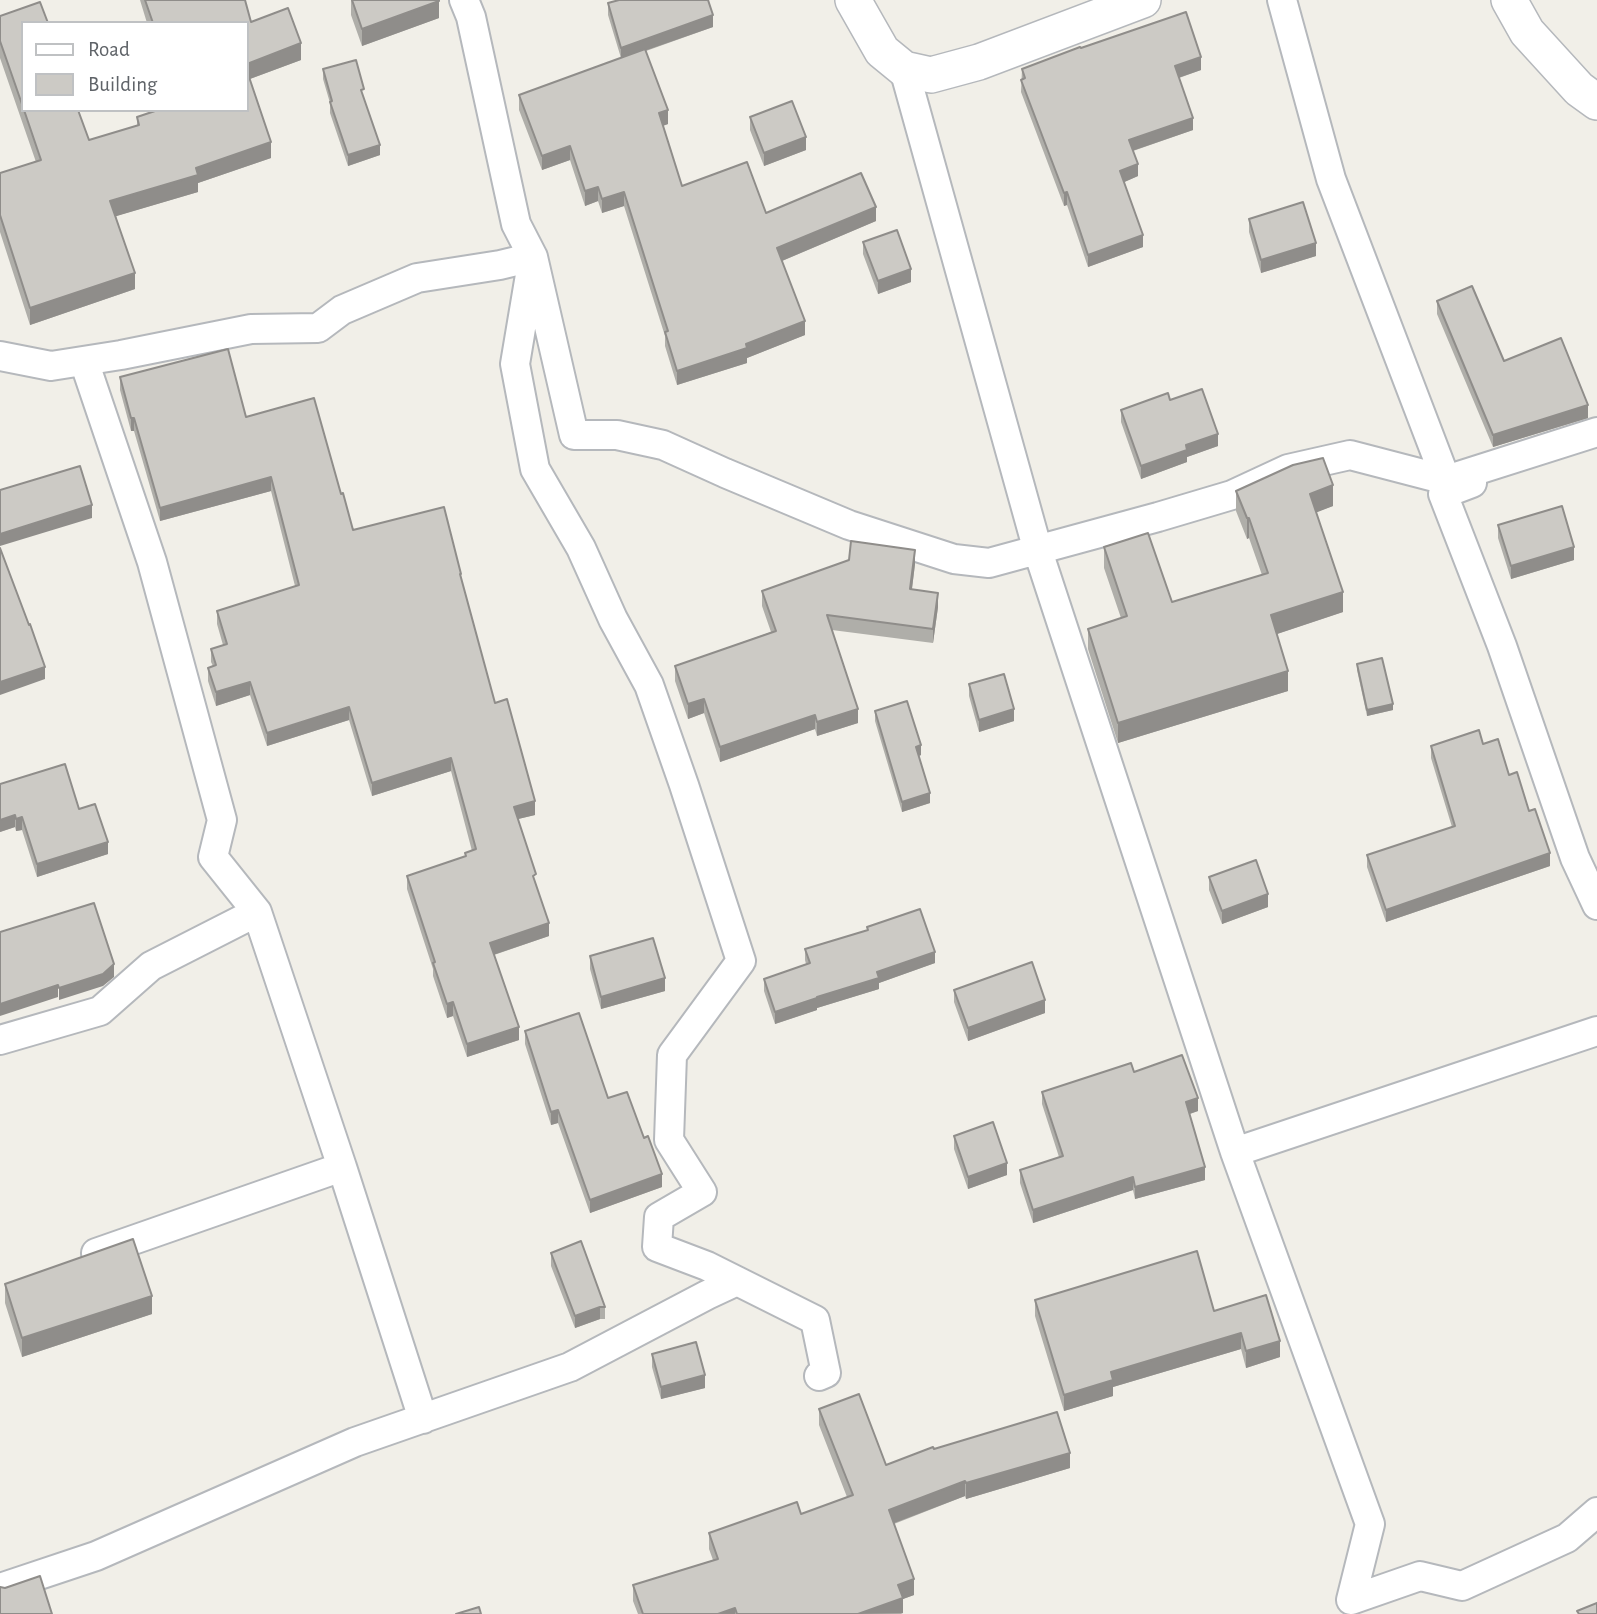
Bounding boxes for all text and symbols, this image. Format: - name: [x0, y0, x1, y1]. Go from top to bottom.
- legend: [21, 21, 248, 112]
- text: Road: [88, 39, 130, 60]
- text: Building: [88, 74, 157, 95]

